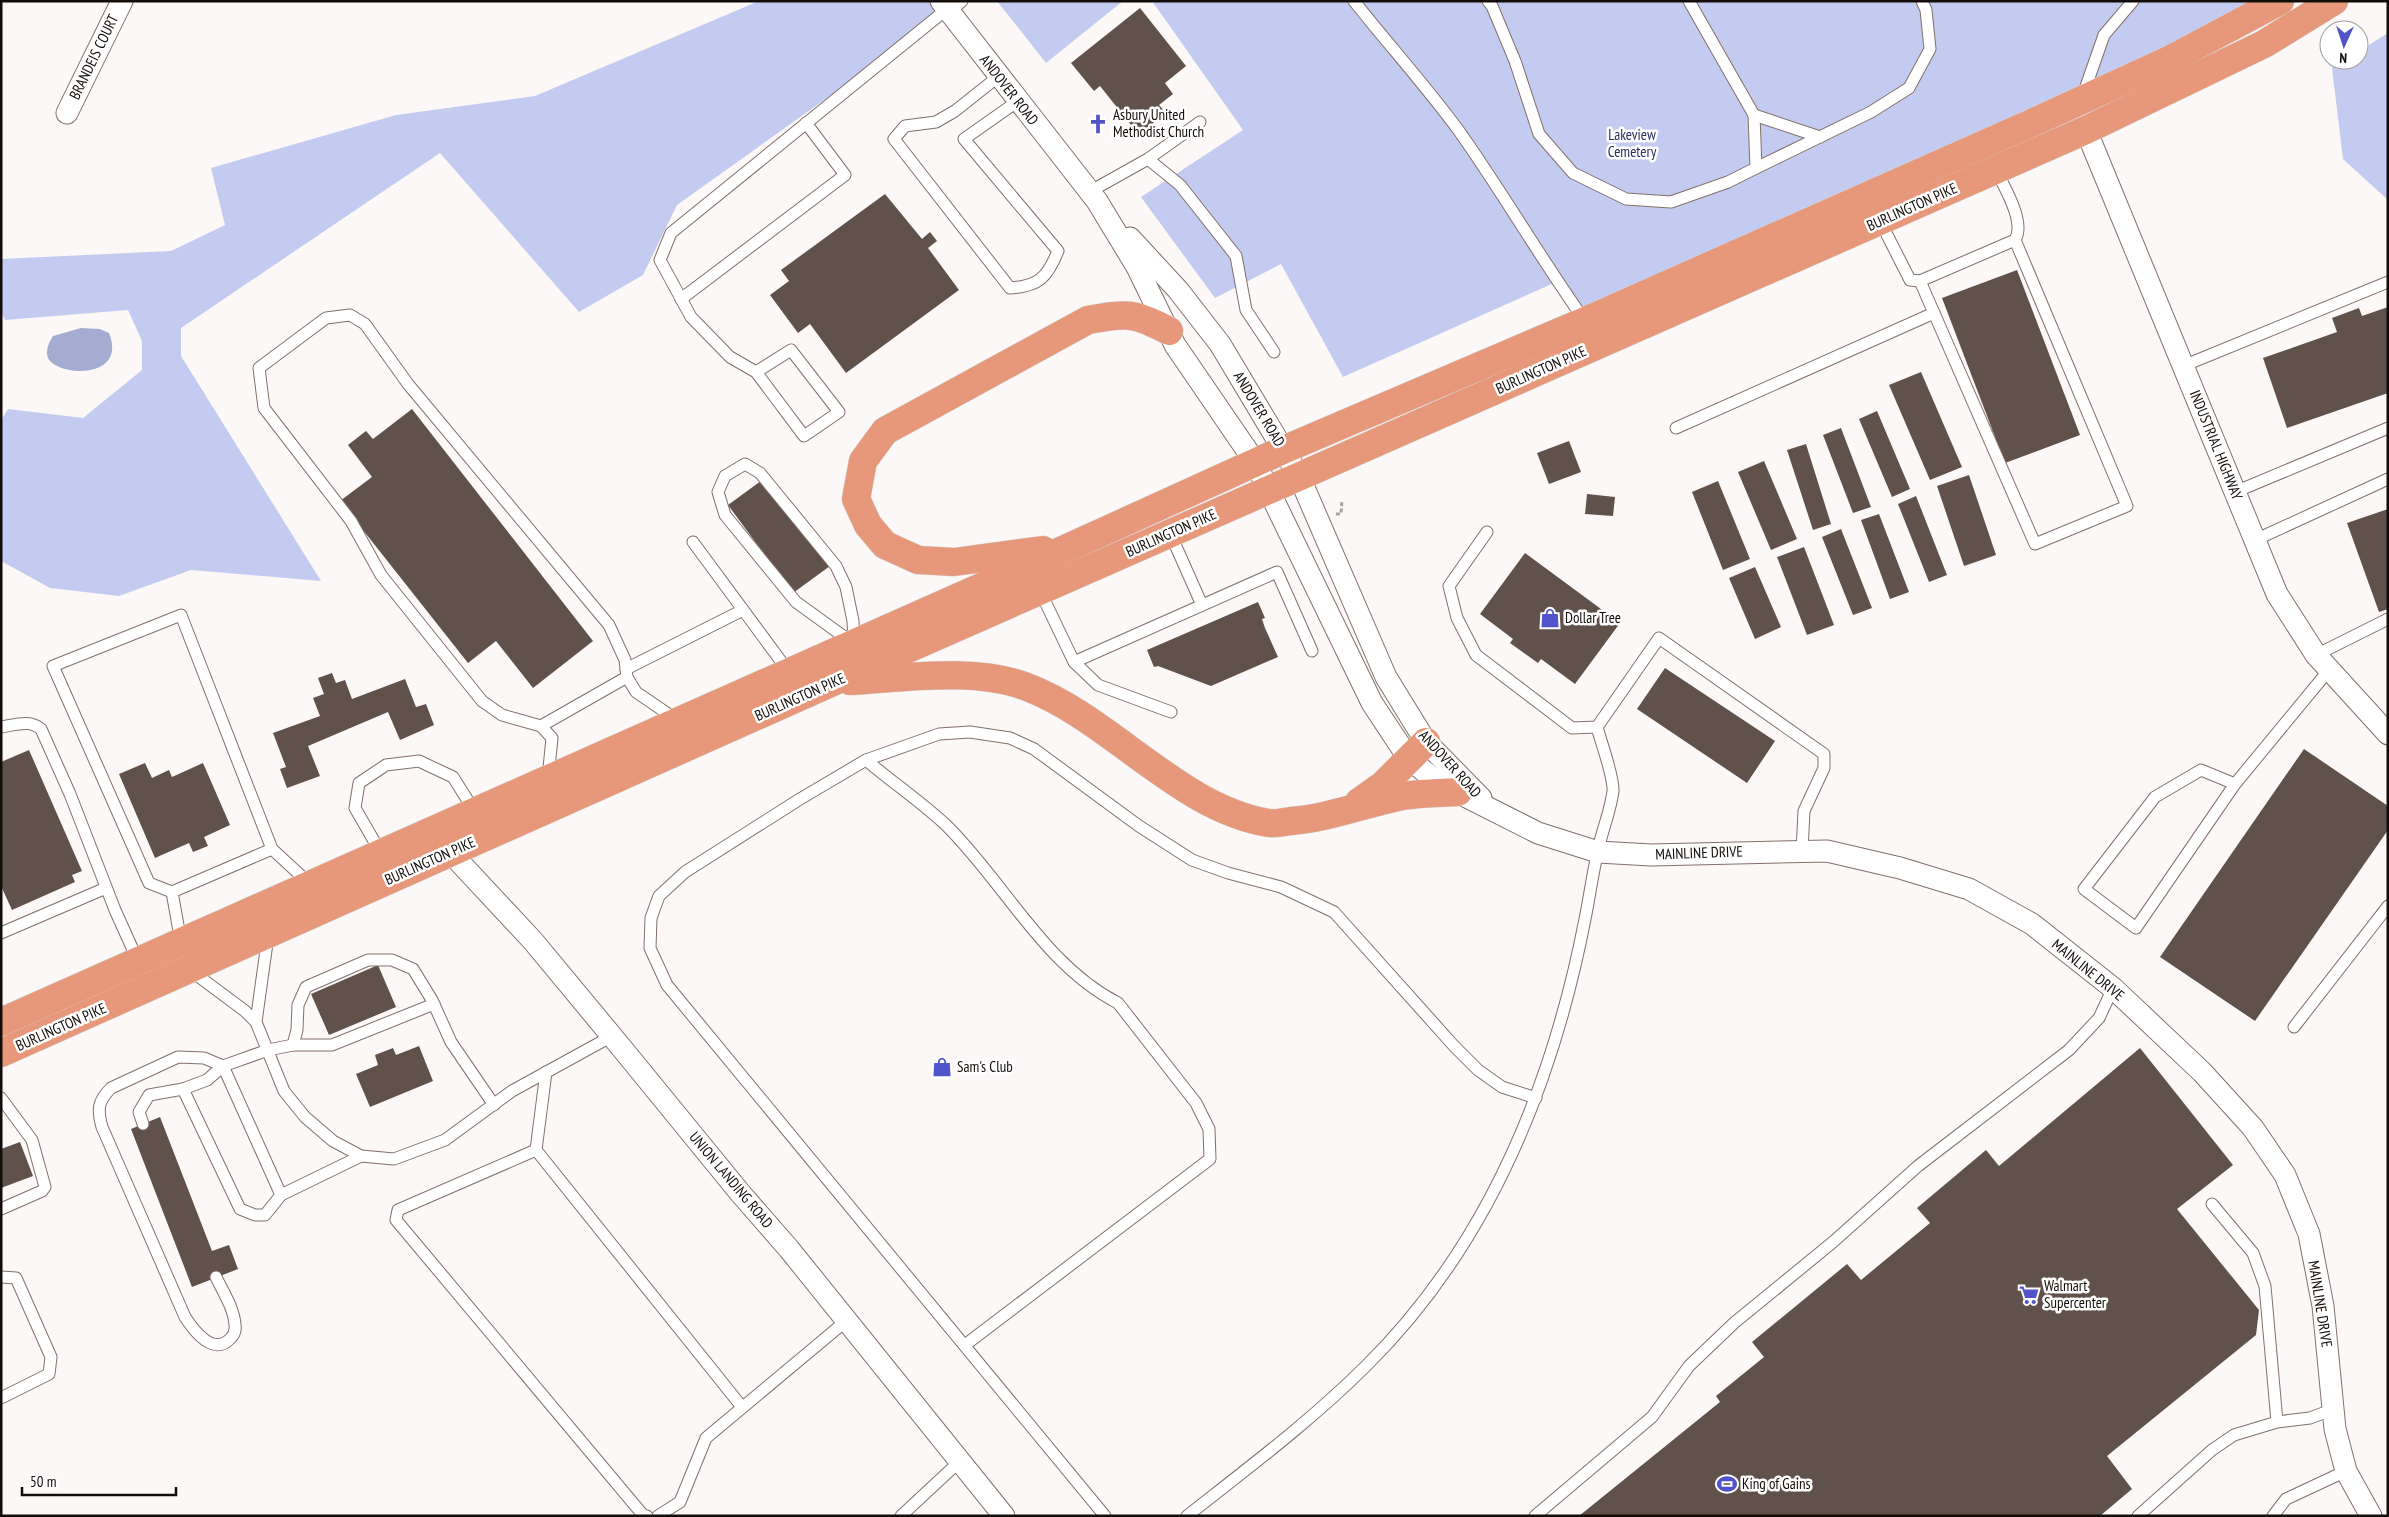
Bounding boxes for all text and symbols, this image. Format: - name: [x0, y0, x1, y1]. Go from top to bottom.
- street label: BRANDEIS COURT: [65, 11, 122, 102]
- north arrow: [2319, 20, 2369, 70]
- text: N: [2339, 49, 2348, 67]
- street label: ANDOVER ROAD: [976, 51, 1043, 129]
- place label: Asbury United Methodist Church: [1113, 105, 1204, 141]
- church icon: Asbury United Methodist Church: [1087, 113, 1109, 135]
- park label: Lakeview Cemetery: [1608, 125, 1657, 161]
- street label: BURLINGTON PIKE: [1864, 178, 1960, 235]
- street label: BURLINGTON PIKE: [1493, 341, 1589, 398]
- street label: ANDOVER ROAD: [1230, 368, 1289, 450]
- street label: INDUSTRIAL HIGHWAY: [2186, 387, 2247, 503]
- street label: BURLINGTON PIKE: [1123, 504, 1219, 561]
- shop icon: Dollar Tree: [1539, 607, 1561, 629]
- place label: Dollar Tree: [1565, 608, 1621, 627]
- street label: BURLINGTON PIKE: [752, 668, 848, 725]
- street label: ANDOVER ROAD: [1415, 726, 1486, 801]
- street label: BURLINGTON PIKE: [382, 832, 478, 889]
- street label: MAINLINE DRIVE: [1655, 841, 1743, 864]
- street label: MAINLINE DRIVE: [2048, 935, 2128, 1005]
- street label: BURLINGTON PIKE: [13, 998, 109, 1055]
- shop icon: Sam's Club: [931, 1056, 953, 1078]
- place label: Sam's Club: [957, 1057, 1013, 1076]
- street label: UNION LANDING ROAD: [686, 1128, 777, 1232]
- street label: MAINLINE DRIVE: [2304, 1259, 2337, 1349]
- place label: Walmart Supercenter: [2044, 1276, 2107, 1312]
- supermarket icon: Walmart Supercenter: [2018, 1284, 2040, 1306]
- scale bar: [22, 1464, 176, 1496]
- text: 50 m: [30, 1472, 56, 1491]
- sports icon: King of Gains: [1716, 1473, 1738, 1495]
- place label: King of Gains: [1742, 1474, 1811, 1493]

